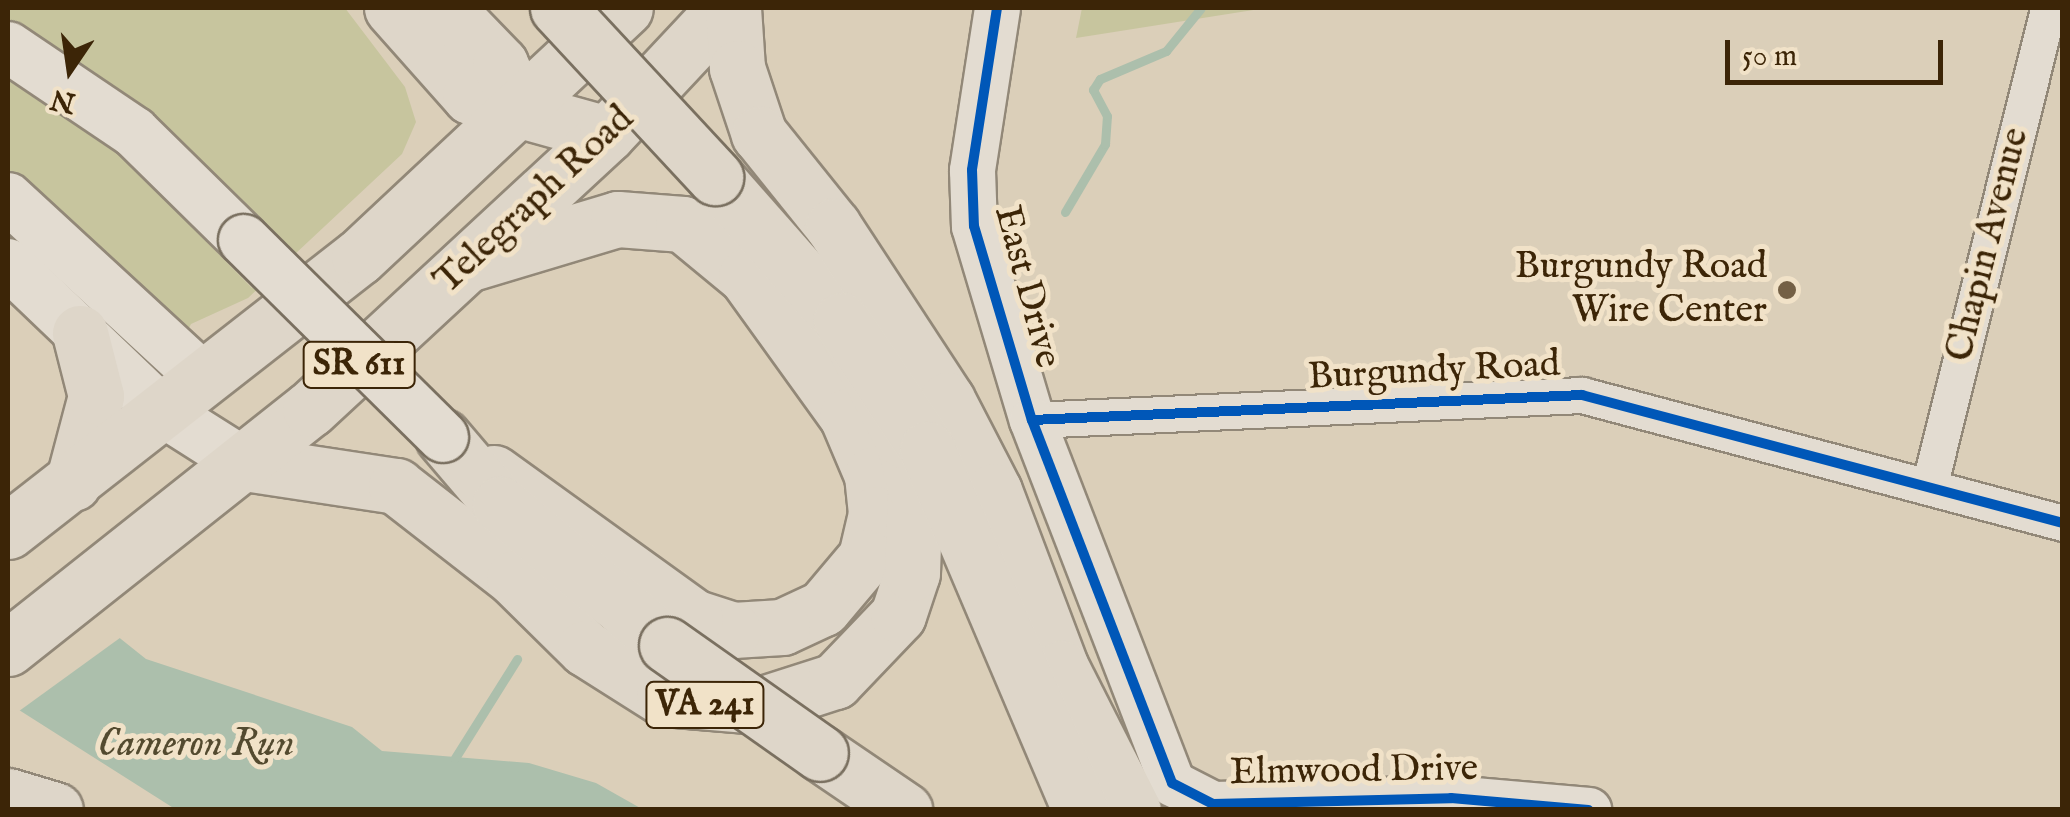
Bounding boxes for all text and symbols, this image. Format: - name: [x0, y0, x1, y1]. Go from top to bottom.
- north arrow: [20, 20, 120, 120]
- scale bar: [1730, 20, 1948, 82]
- text: 50 m: [1742, 38, 1797, 76]
- text: N: [47, 80, 79, 119]
- street label: Telegraph Road: [426, 97, 644, 305]
- street label: Chapin Avenue: [1938, 123, 2040, 367]
- street label: East Drive: [983, 201, 1069, 373]
- place label: Burgundy Road Wire Center: [1515, 245, 1767, 334]
- marker: Burgundy Road Wire Center: [1776, 279, 1798, 301]
- road number: SR 611: [302, 335, 416, 395]
- street label: Burgundy Road: [1307, 343, 1561, 401]
- road number: VA 241: [645, 675, 765, 735]
- water label: Cameron Run: [97, 721, 295, 769]
- street label: Elmwood Drive: [1229, 747, 1479, 797]

